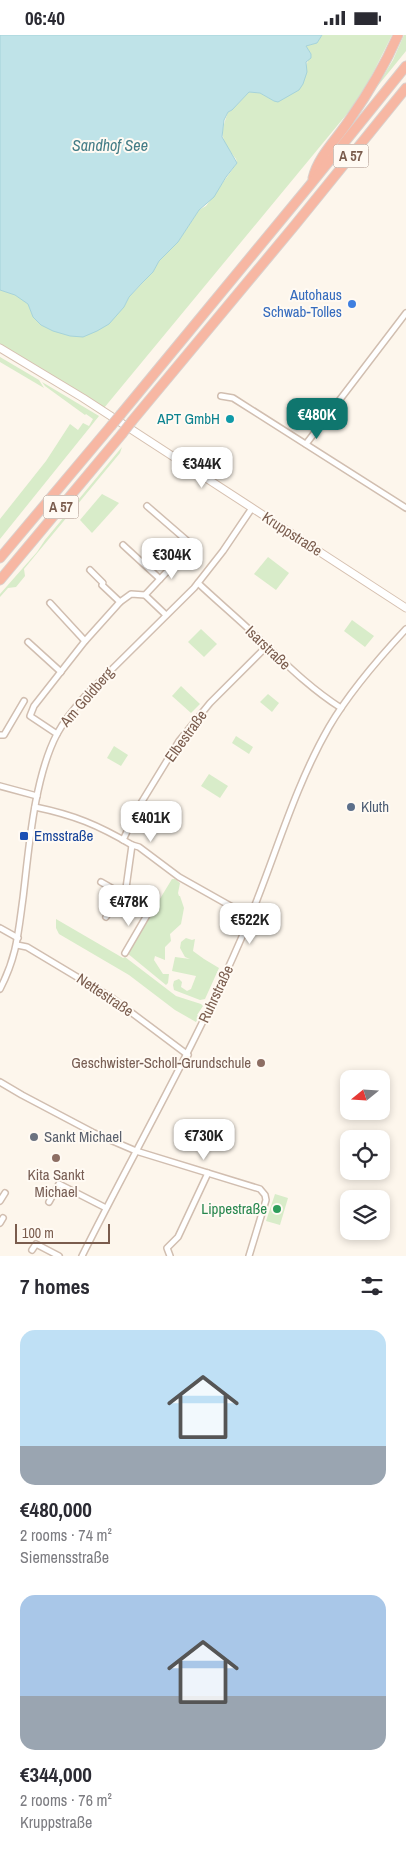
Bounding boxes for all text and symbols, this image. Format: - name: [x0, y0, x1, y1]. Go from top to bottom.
- text: 06:40: [25, 5, 65, 31]
- water label: Sandhof See: [72, 134, 148, 156]
- road number: A 57: [334, 145, 368, 167]
- place label: Autohaus Schwab-Tolles: [263, 284, 342, 322]
- marker: Autohaus Schwab-Tolles: [346, 298, 358, 310]
- pin: €480K: [282, 397, 352, 440]
- text: €480K: [298, 403, 336, 425]
- place label: APT GmbH: [156, 408, 220, 429]
- marker: APT GmbH: [224, 413, 236, 425]
- pin: €344K: [167, 447, 237, 489]
- text: €344K: [183, 452, 221, 474]
- road number: A 57: [44, 496, 78, 519]
- street label: Kruppstraße: [258, 506, 327, 561]
- pin: €304K: [137, 537, 207, 580]
- text: €304K: [153, 543, 191, 565]
- street label: Isarstraße: [241, 621, 296, 675]
- street label: Am Goldberg: [54, 662, 118, 732]
- street label: Elbestraße: [160, 705, 212, 766]
- place label: Kluth: [361, 796, 389, 817]
- pin: €401K: [116, 801, 186, 843]
- marker: Kluth: [345, 801, 357, 813]
- text: €401K: [132, 806, 170, 828]
- place label: Emsstraße: [34, 825, 94, 846]
- marker: Emsstraße: [18, 830, 30, 842]
- pin: €478K: [94, 885, 164, 927]
- text: €478K: [110, 890, 148, 912]
- pin: €522K: [215, 903, 285, 945]
- text: €522K: [231, 908, 269, 930]
- street label: Ruhrstraße: [193, 961, 238, 1026]
- street label: Nettestraße: [73, 968, 138, 1021]
- place label: Geschwister-Scholl-Grundschule: [71, 1052, 251, 1073]
- marker: Geschwister-Scholl-Grundschule: [255, 1057, 267, 1069]
- north arrow: [340, 1070, 390, 1120]
- map controls: [340, 1070, 390, 1240]
- pin: €730K: [169, 1119, 239, 1161]
- text: €730K: [185, 1124, 223, 1146]
- place label: Sankt Michael: [44, 1126, 122, 1147]
- button: locate: [340, 1130, 390, 1180]
- marker: Sankt Michael: [28, 1131, 40, 1143]
- marker: Kita Sankt Michael: [50, 1152, 62, 1164]
- place label: Kita Sankt Michael: [28, 1164, 85, 1202]
- button: layers: [340, 1190, 390, 1240]
- place label: Lippestraße: [201, 1198, 267, 1219]
- marker: Lippestraße: [271, 1203, 283, 1215]
- scale bar: [15, 1221, 110, 1244]
- text: 100 m: [22, 1224, 54, 1242]
- text: 7 homes: [20, 1272, 90, 1301]
- icon: filters: [358, 1272, 386, 1300]
- icon: home: [158, 1362, 248, 1452]
- text: €480,000: [20, 1495, 92, 1524]
- text: 2 rooms · 74 m²: [20, 1524, 112, 1546]
- text: Siemensstraße: [20, 1546, 109, 1568]
- icon: home: [158, 1627, 248, 1717]
- text: €344,000: [20, 1760, 92, 1789]
- text: 2 rooms · 76 m²: [20, 1789, 112, 1811]
- text: Kruppstraße: [20, 1811, 92, 1833]

